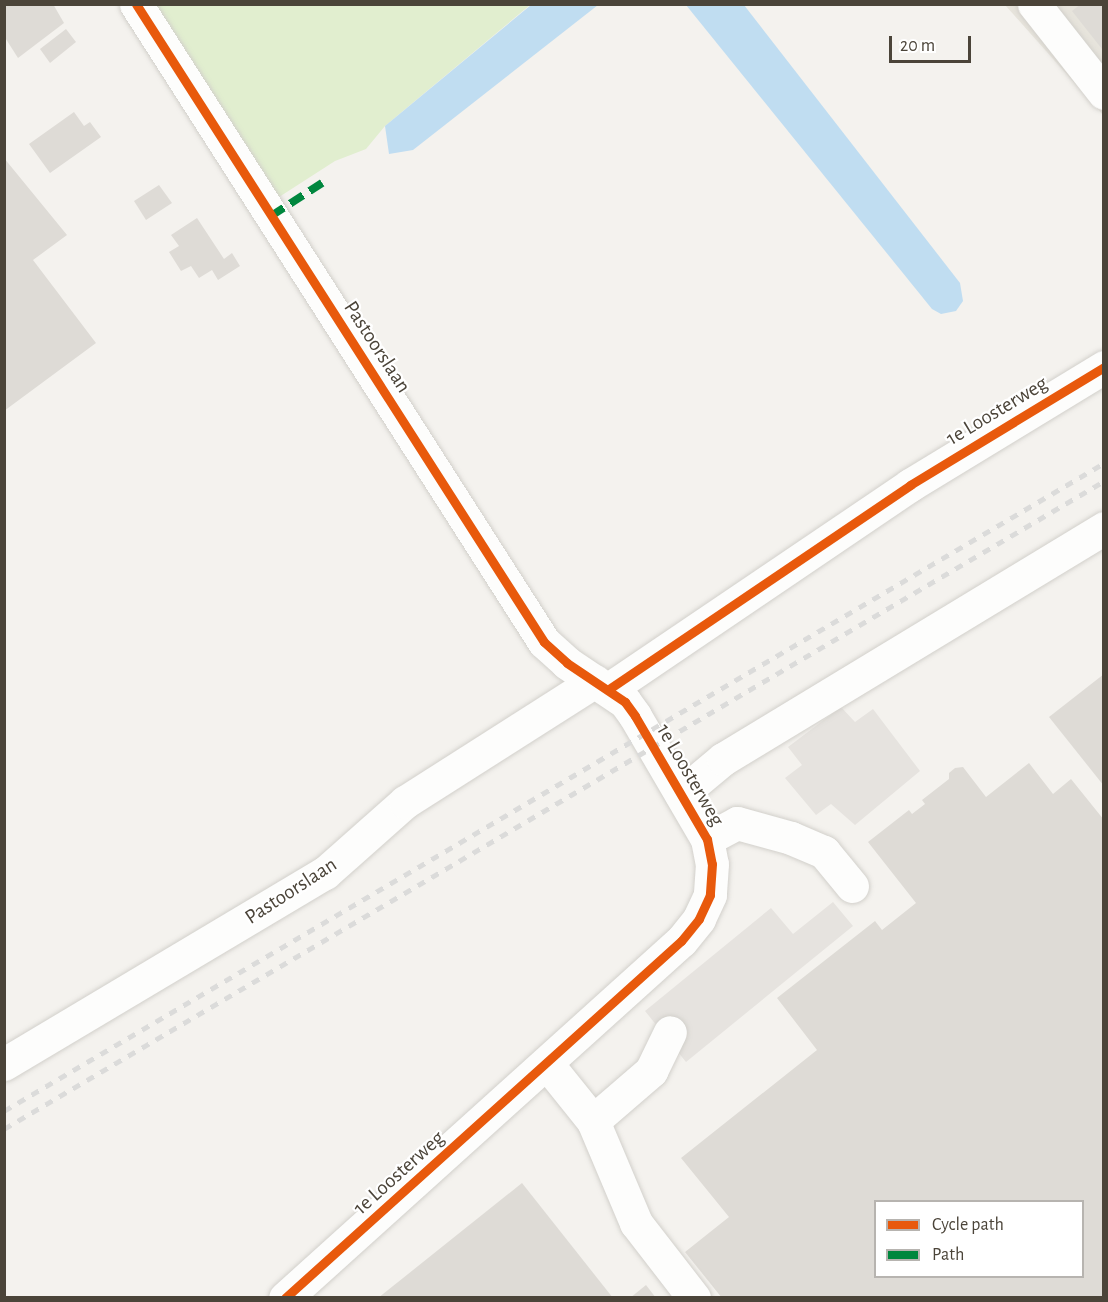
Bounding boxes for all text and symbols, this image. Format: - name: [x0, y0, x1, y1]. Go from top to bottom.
- scale bar: [892, 24, 974, 62]
- text: 20 m: [900, 37, 935, 55]
- street label: Pastoorslaan: [338, 296, 416, 398]
- street label: 1e Loosterweg: [942, 371, 1052, 451]
- street label: 1e Loosterweg: [651, 719, 729, 831]
- street label: Pastoorslaan: [240, 852, 342, 930]
- street label: 1e Loosterweg: [348, 1126, 450, 1220]
- legend: [874, 1200, 1084, 1278]
- text: Cycle path: [932, 1216, 1004, 1234]
- text: Path: [932, 1246, 964, 1264]

